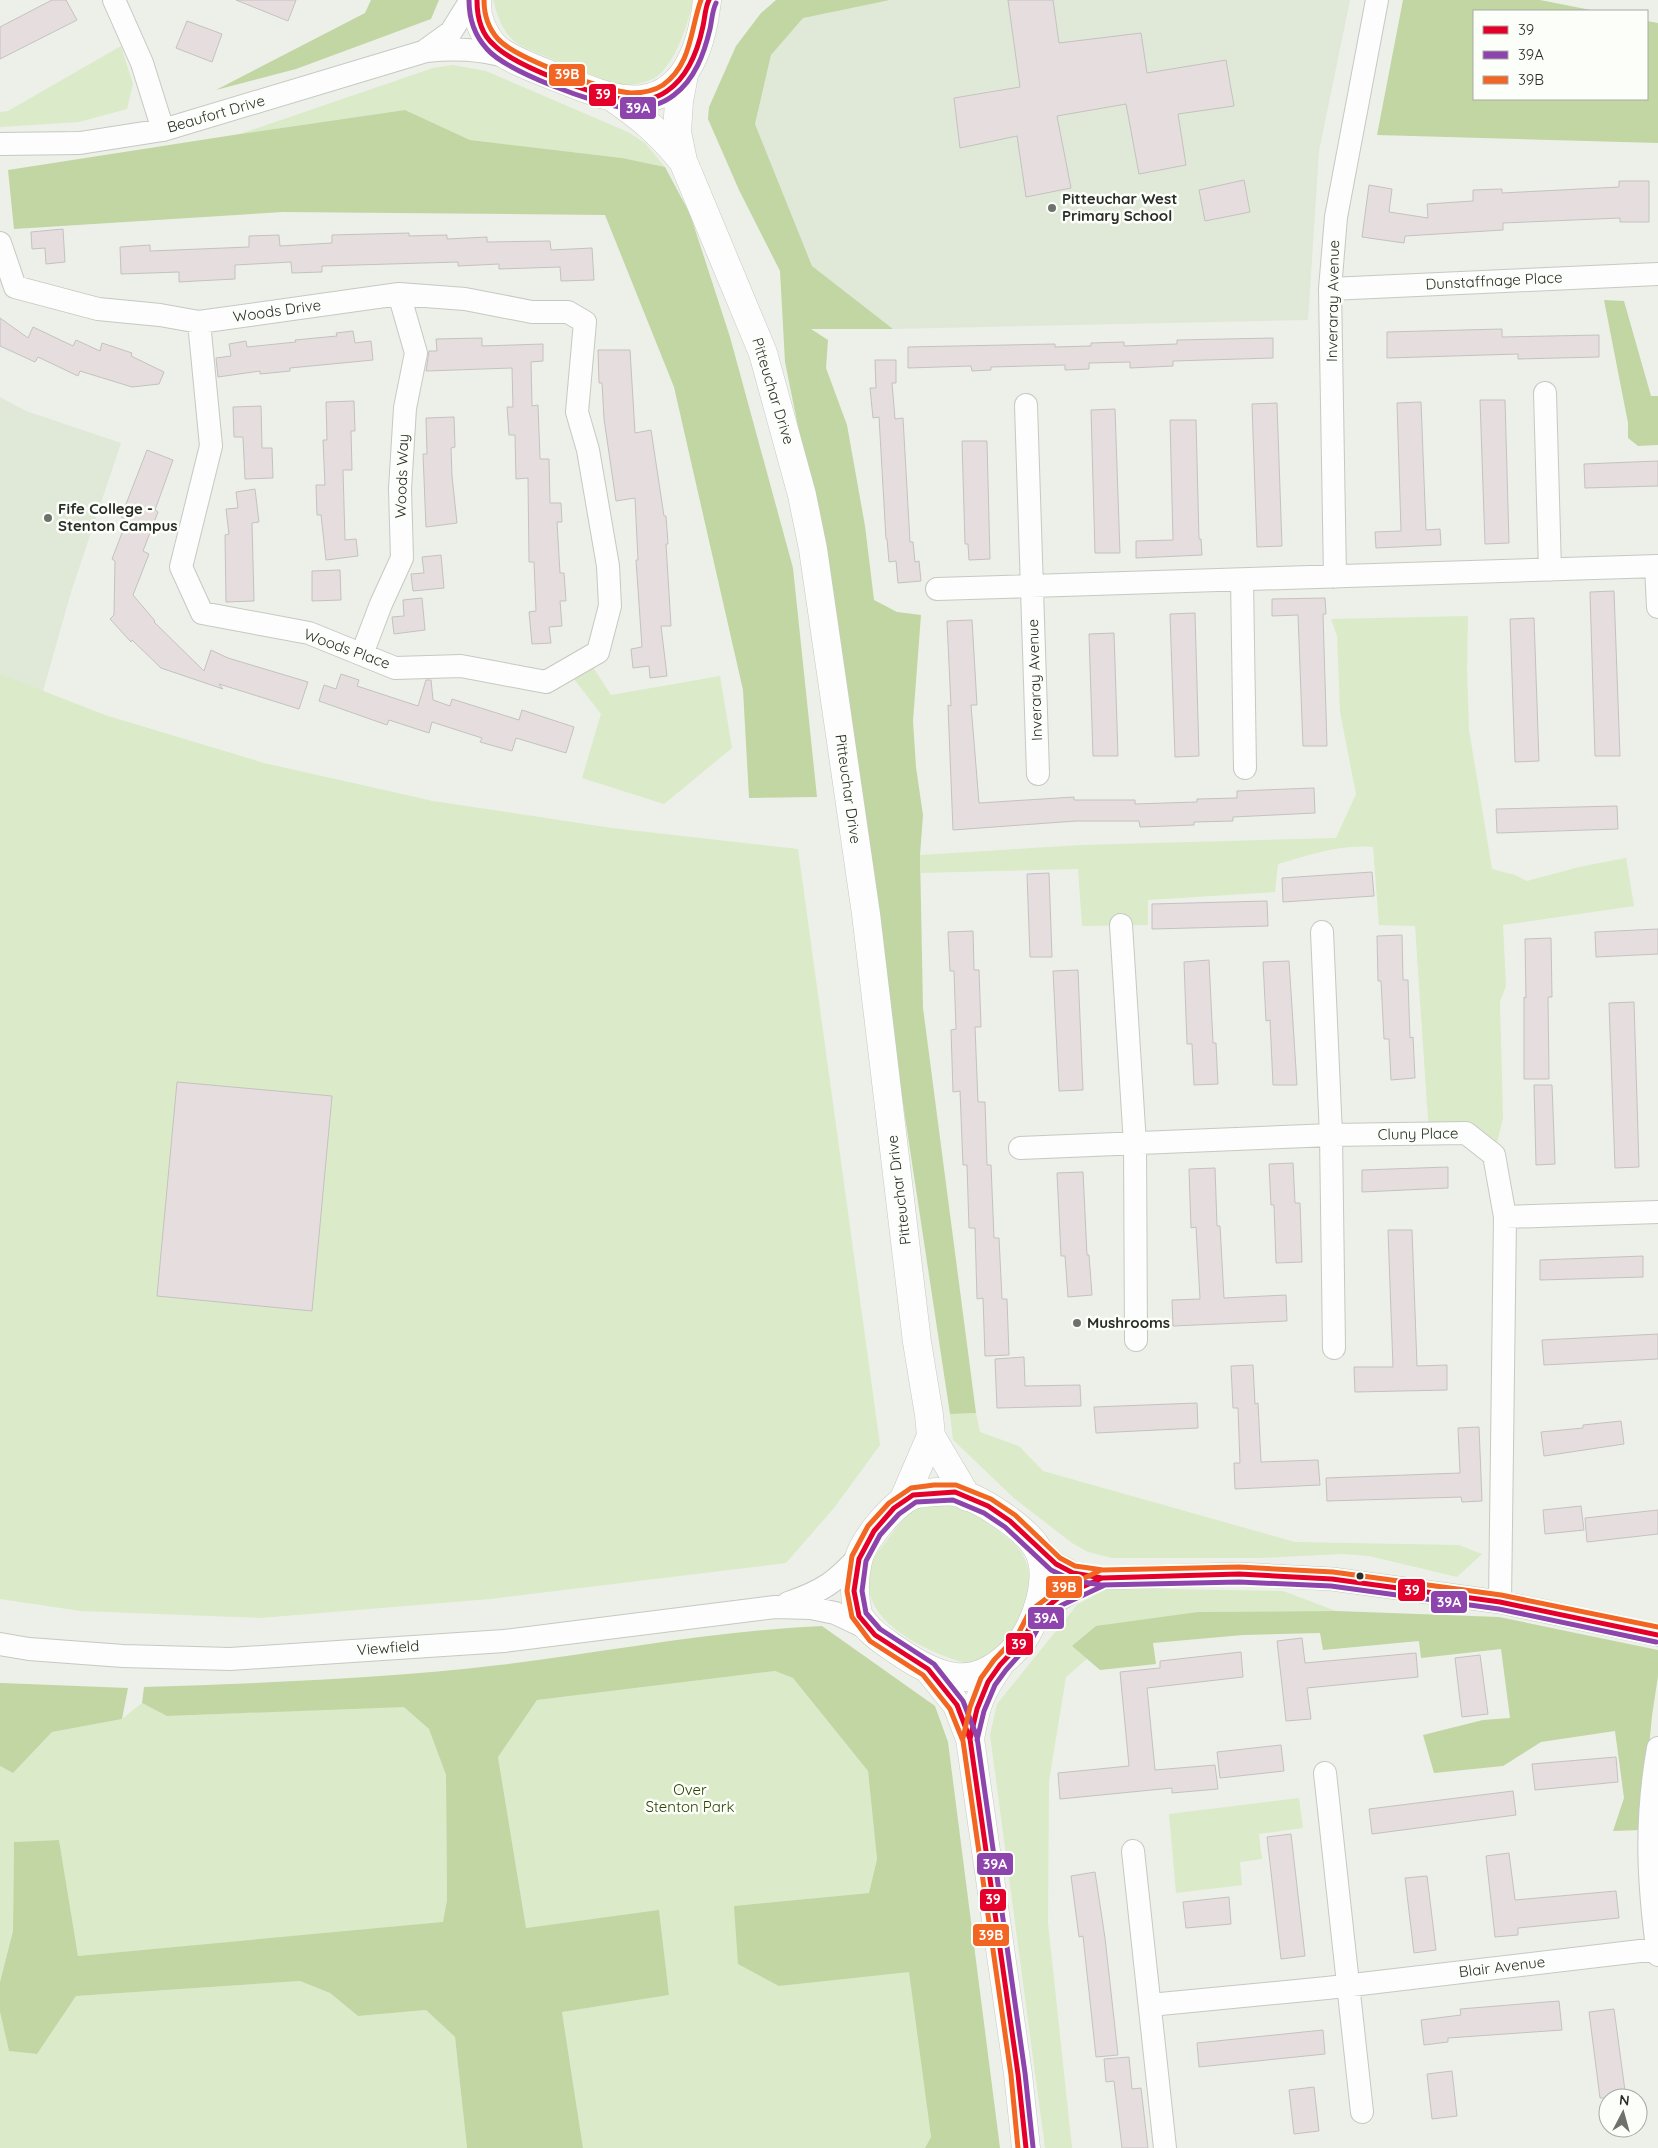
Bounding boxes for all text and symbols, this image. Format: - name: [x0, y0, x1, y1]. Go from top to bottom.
- legend: [1473, 10, 1648, 100]
- text: 39: [1518, 20, 1534, 39]
- text: 39A: [1518, 45, 1544, 64]
- line badge: 39B: [548, 63, 586, 87]
- text: 39B: [555, 65, 579, 83]
- text: 39B: [1518, 70, 1544, 89]
- line badge: 39: [588, 83, 617, 107]
- text: 39: [595, 85, 611, 103]
- street label: Beaufort Drive: [165, 91, 267, 137]
- line badge: 39A: [619, 96, 657, 120]
- text: 39A: [626, 99, 650, 117]
- place label: Pitteuchar West Primary School: [1062, 189, 1177, 225]
- marker: Pitteuchar West Primary School: [1046, 202, 1058, 214]
- street label: Inveraray Avenue: [1322, 240, 1343, 362]
- street label: Dunstaffnage Place: [1425, 267, 1563, 294]
- street label: Woods Drive: [232, 295, 322, 326]
- street label: Pitteuchar Drive: [748, 335, 799, 447]
- street label: Woods Way: [391, 433, 412, 519]
- place label: Fife College - Stenton Campus: [58, 499, 177, 535]
- marker: Fife College - Stenton Campus: [42, 512, 54, 524]
- street label: Inveraray Avenue: [1023, 619, 1046, 741]
- street label: Woods Place: [301, 624, 393, 673]
- street label: Pitteuchar Drive: [831, 733, 866, 845]
- street label: Cluny Place: [1378, 1123, 1458, 1144]
- street label: Pitteuchar Drive: [882, 1134, 915, 1246]
- place label: Mushrooms: [1087, 1313, 1170, 1332]
- marker: Mushrooms: [1071, 1317, 1083, 1329]
- unlabelled marker: [1355, 1571, 1365, 1581]
- line badge: 39B: [1045, 1575, 1083, 1599]
- text: 39B: [1052, 1578, 1076, 1596]
- line badge: 39: [1397, 1578, 1426, 1602]
- text: 39: [1404, 1581, 1420, 1599]
- line badge: 39A: [1430, 1590, 1468, 1614]
- text: 39A: [1437, 1593, 1461, 1611]
- line badge: 39A: [1027, 1606, 1065, 1630]
- text: 39A: [1034, 1609, 1058, 1627]
- line badge: 39: [1005, 1632, 1034, 1656]
- text: 39: [1011, 1635, 1027, 1653]
- street label: Viewfield: [356, 1636, 420, 1659]
- park label: Over Stenton Park: [645, 1780, 735, 1816]
- line badge: 39A: [976, 1852, 1014, 1876]
- text: 39A: [983, 1855, 1007, 1873]
- line badge: 39: [979, 1888, 1007, 1912]
- text: 39: [985, 1890, 1001, 1908]
- line badge: 39B: [972, 1923, 1010, 1947]
- text: 39B: [979, 1926, 1003, 1944]
- street label: Blair Avenue: [1458, 1952, 1546, 1981]
- north arrow: [1598, 2088, 1648, 2138]
- text: N: [1618, 2091, 1630, 2110]

